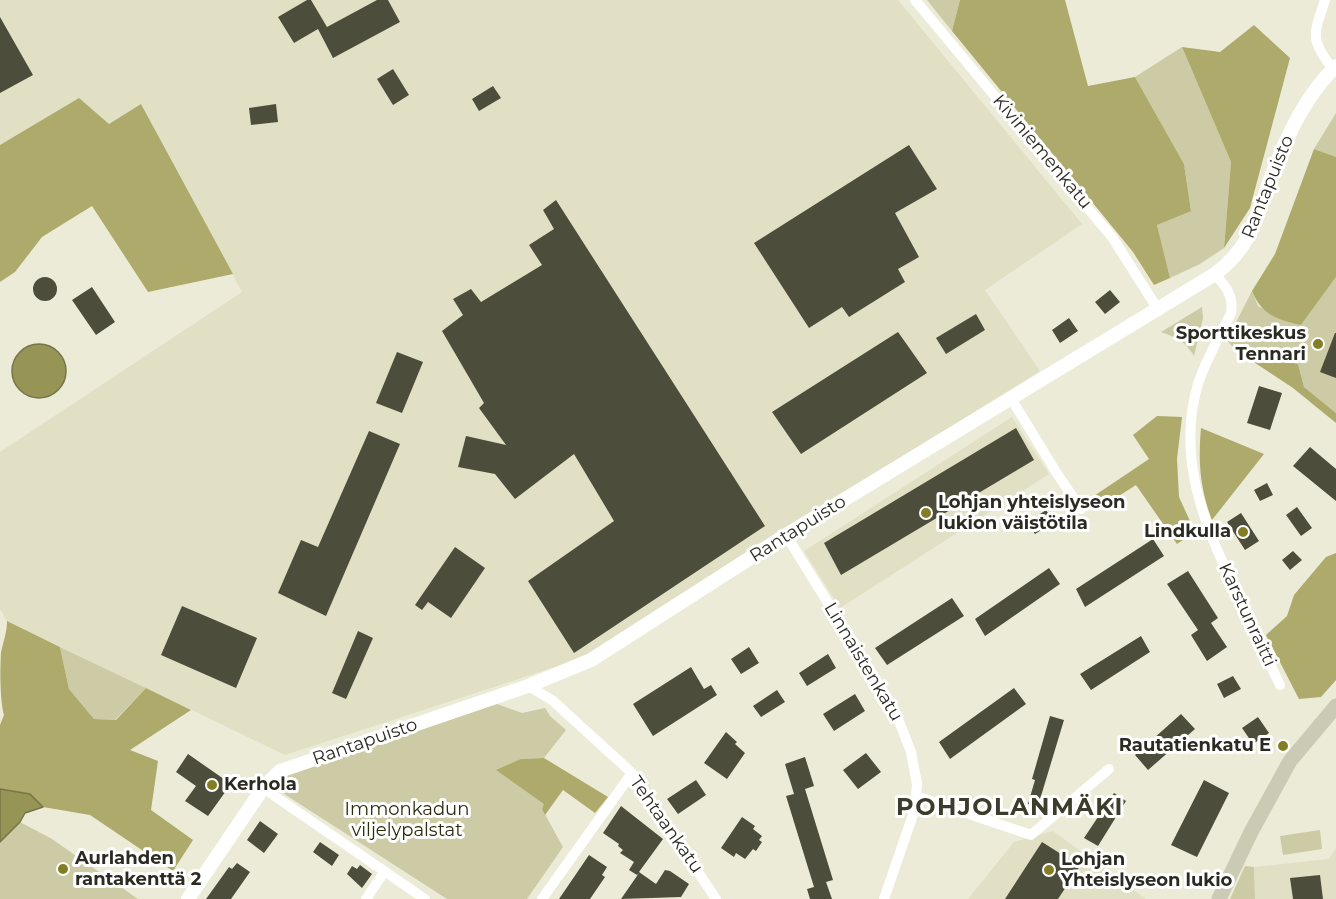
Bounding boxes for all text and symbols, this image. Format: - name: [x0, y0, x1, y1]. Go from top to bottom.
- street label: Kiviniemenkatu: [988, 90, 1096, 214]
- street label: Rantapuisto: [1237, 132, 1299, 242]
- place label: Sporttikeskus Tennari: [1176, 323, 1306, 366]
- marker: Sporttikeskus Tennari: [1311, 337, 1325, 351]
- street label: Rantapuisto: [746, 491, 850, 567]
- place label: Lohjan yhteislyseon lukion väistötila: [938, 492, 1125, 534]
- marker: Lohjan yhteislyseon lukion väistötila: [919, 506, 933, 520]
- place label: Lindkulla: [1144, 521, 1231, 543]
- marker: Lindkulla: [1236, 525, 1250, 539]
- street label: Karstunraitti: [1214, 560, 1280, 670]
- street label: Linnaistenkatu: [819, 599, 907, 725]
- street label: Rantapuisto: [310, 714, 420, 770]
- place label: Rautatienkatu E: [1119, 735, 1271, 757]
- marker: Rautatienkatu E: [1276, 739, 1290, 753]
- street label: Tehtaankatu: [625, 772, 707, 878]
- place label: Kerhola: [224, 774, 297, 796]
- marker: Kerhola: [205, 778, 219, 792]
- district label: POHJOLANMÄKI: [896, 794, 1124, 822]
- park label: Immonkadun viljelypalstat: [345, 799, 469, 842]
- place label: Aurlahden rantakenttä 2: [75, 848, 201, 890]
- place label: Lohjan Yhteislyseon lukio: [1061, 849, 1232, 892]
- marker: Aurlahden rantakenttä 2: [56, 862, 70, 876]
- marker: Lohjan Yhteislyseon lukio: [1042, 863, 1056, 877]

